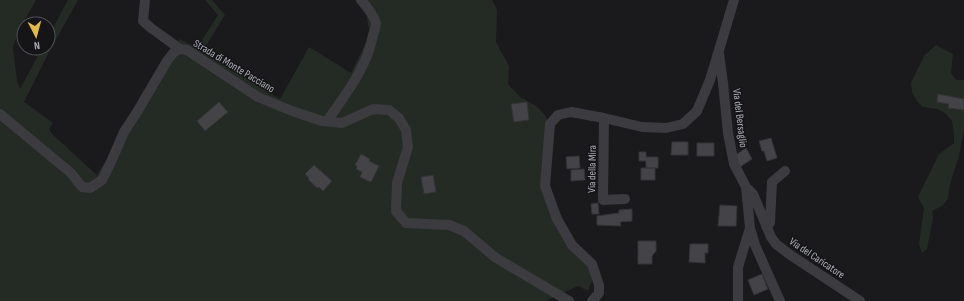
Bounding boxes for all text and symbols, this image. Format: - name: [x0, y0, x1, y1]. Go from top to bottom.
- north arrow: [16, 16, 56, 56]
- street label: Strada di Monte Pacciano: [191, 37, 277, 96]
- text: N: [33, 39, 41, 52]
- street label: Via del Bersaglio: [730, 88, 750, 149]
- street label: Via della Mira: [585, 145, 599, 193]
- street label: Via del Caricatore: [787, 235, 847, 281]

